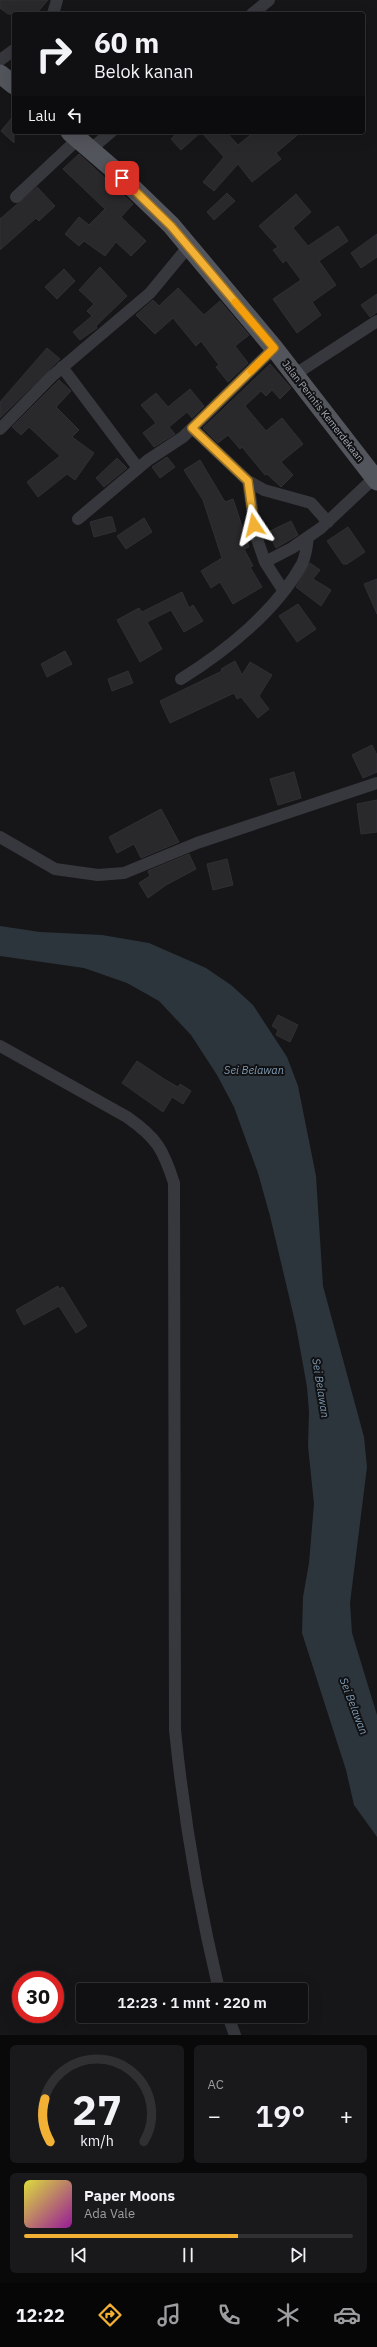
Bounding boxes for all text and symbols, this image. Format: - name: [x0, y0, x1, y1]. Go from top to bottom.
- text: 60 m: [94, 24, 159, 61]
- icon: right: [28, 28, 80, 80]
- text: Belok kanan: [94, 60, 193, 83]
- icon: left: [64, 104, 86, 126]
- text: Lalu: [28, 106, 56, 125]
- pin: [105, 161, 139, 195]
- icon: arrive: [111, 167, 133, 189]
- street label: Jalan Perintis Kemerdekaan: [279, 358, 367, 464]
- position arrow: [233, 504, 275, 546]
- water label: Sei Belawan: [224, 1063, 284, 1077]
- water label: Sei Belawan: [309, 1357, 333, 1419]
- water label: Sei Belawan: [337, 1676, 371, 1736]
- speed limit sign: 30: [12, 1971, 64, 2023]
- text: 12:23 · 1 mnt · 220 m: [117, 1993, 267, 2012]
- text: AC: [208, 2076, 224, 2093]
- text: 27: [72, 2082, 122, 2136]
- text: 19°: [255, 2096, 305, 2135]
- text: −: [208, 2101, 221, 2130]
- text: +: [340, 2101, 353, 2130]
- text: km/h: [80, 2131, 114, 2150]
- text: Paper Moons: [84, 2186, 175, 2205]
- text: Ada Vale: [84, 2205, 135, 2222]
- icon: previous: [68, 2244, 90, 2266]
- icon: pause: [177, 2244, 199, 2266]
- icon: next: [287, 2244, 309, 2266]
- icon: directions: [96, 2301, 124, 2329]
- icon: music: [155, 2301, 183, 2329]
- icon: phone: [215, 2301, 243, 2329]
- icon: climate: [274, 2301, 302, 2329]
- icon: car: [333, 2301, 361, 2329]
- text: 12:22: [16, 2304, 65, 2327]

